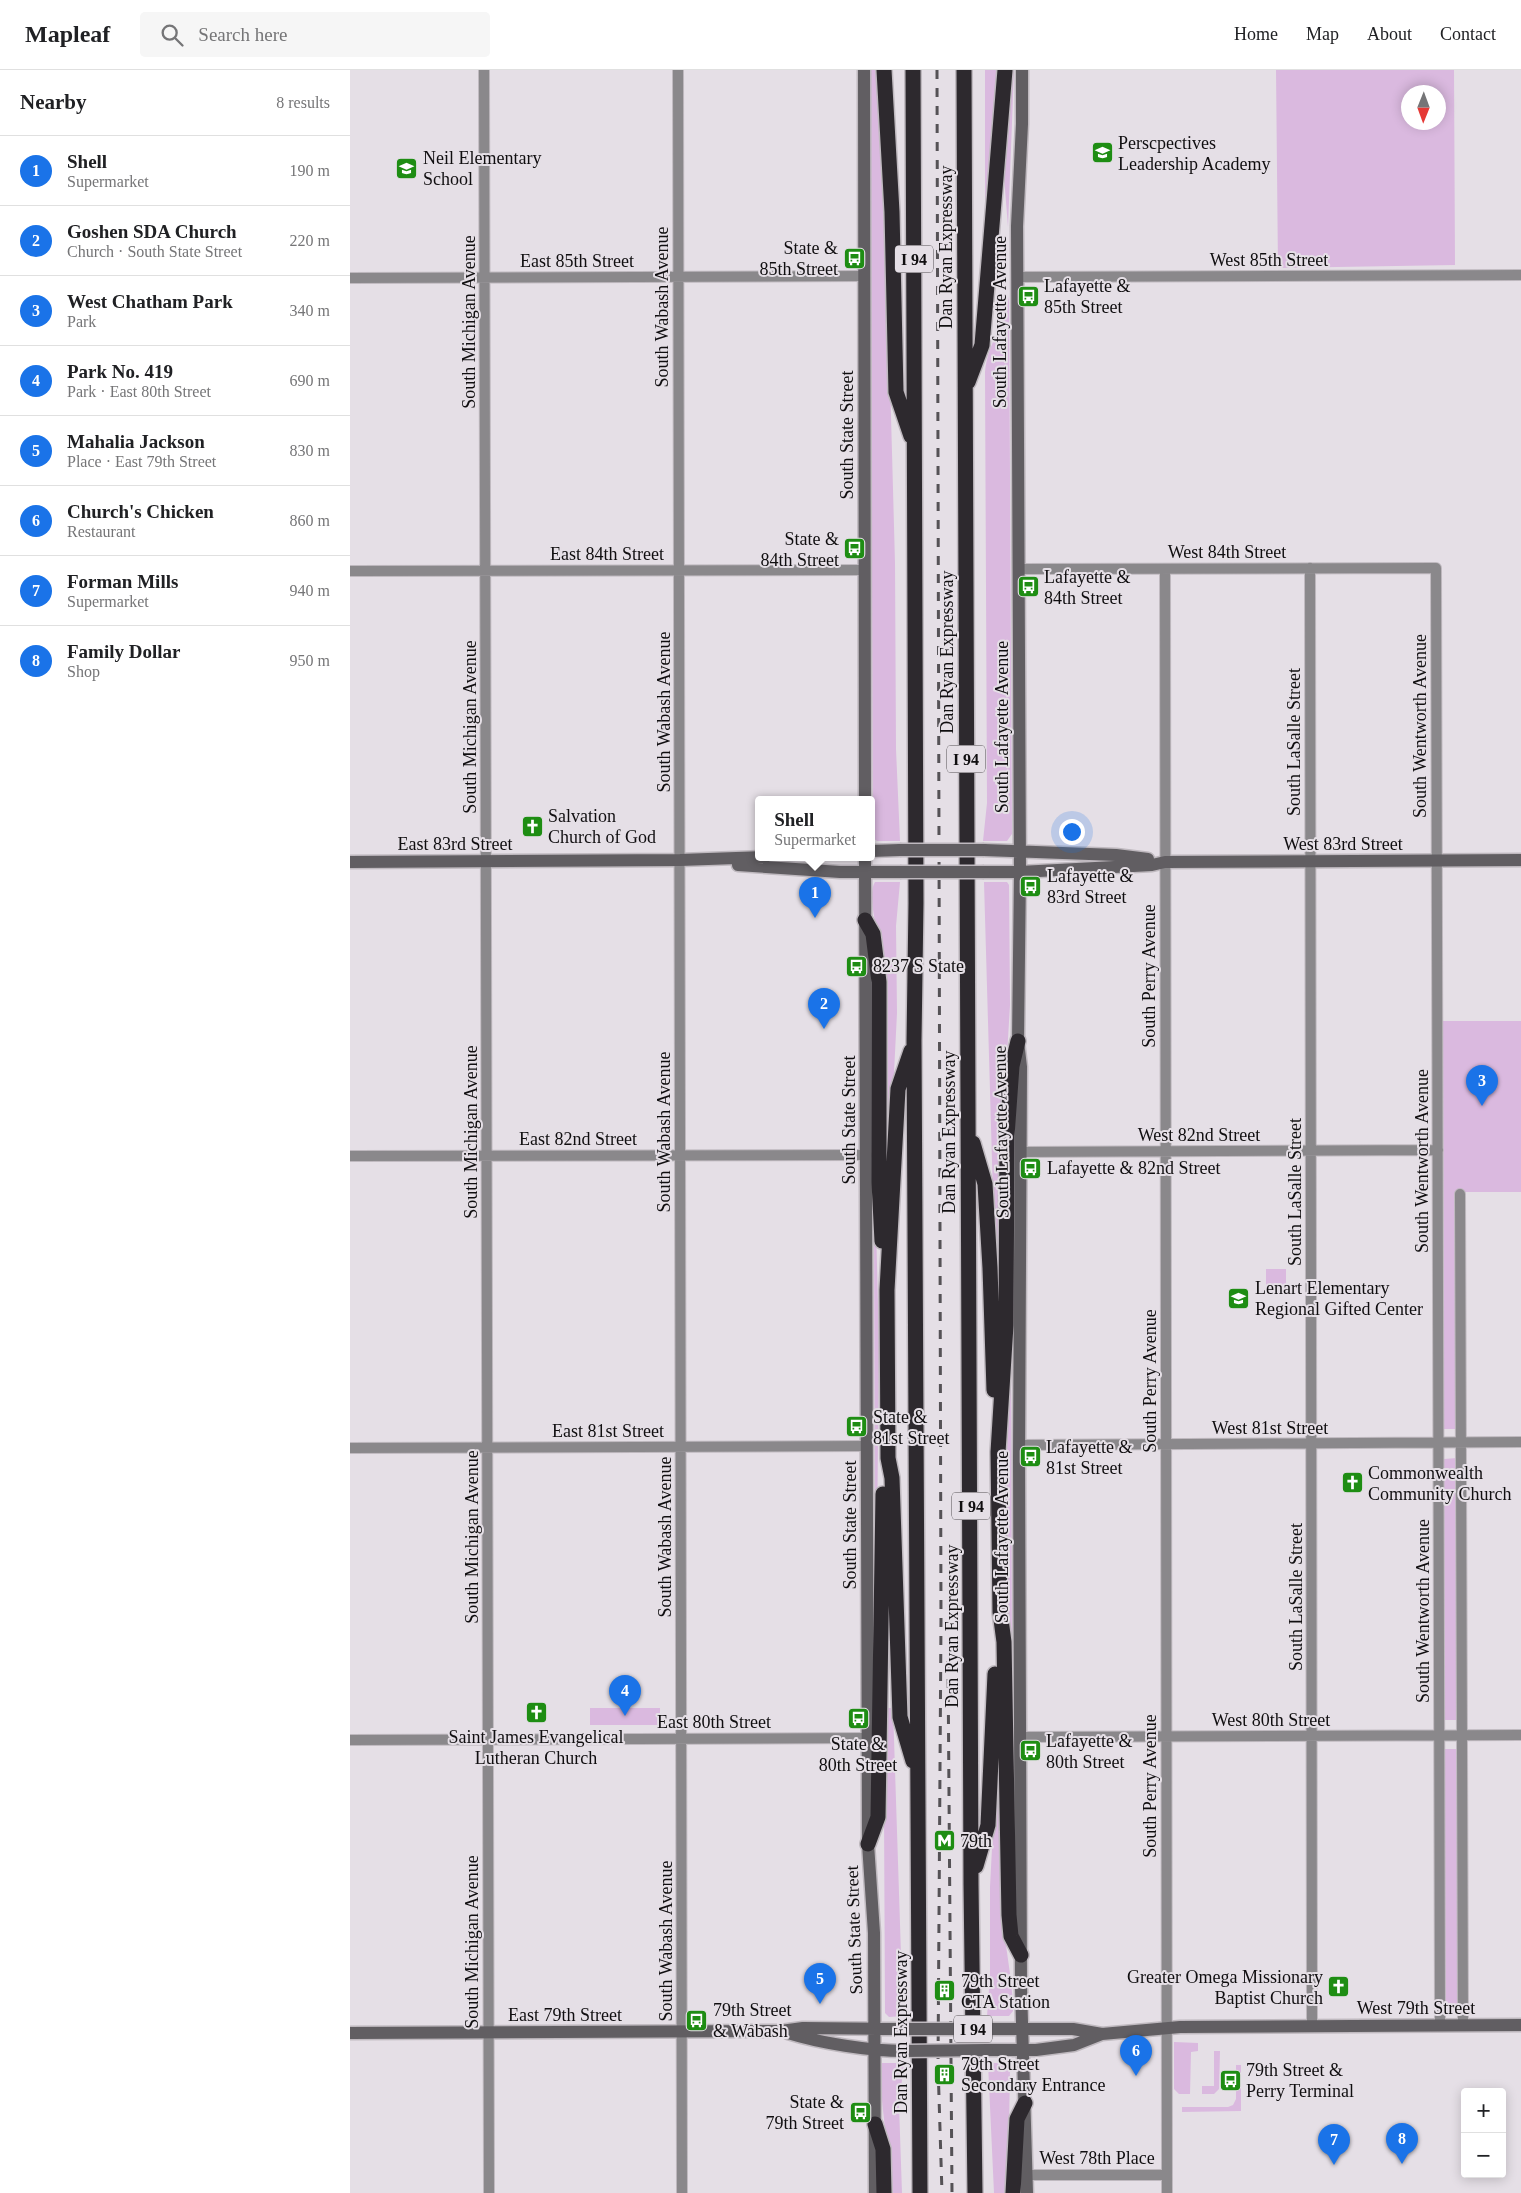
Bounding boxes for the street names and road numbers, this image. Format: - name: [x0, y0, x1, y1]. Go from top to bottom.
- street label: Dan Ryan Expressway: [936, 165, 956, 329]
- street label: South Wabash Avenue: [652, 227, 672, 387]
- street label: South Michigan Avenue: [459, 235, 479, 409]
- street label: South Lafayette Avenue: [990, 236, 1010, 408]
- road number: I 94: [895, 245, 933, 272]
- street label: West 85th Street: [1210, 250, 1328, 270]
- street label: East 85th Street: [520, 251, 634, 271]
- street label: South State Street: [837, 371, 857, 500]
- street label: West 84th Street: [1168, 542, 1286, 562]
- street label: East 84th Street: [550, 544, 664, 564]
- street label: Dan Ryan Expressway: [937, 570, 957, 734]
- street label: South Wabash Avenue: [654, 632, 674, 792]
- street label: South Wentworth Avenue: [1410, 634, 1430, 818]
- street label: South Michigan Avenue: [460, 640, 480, 814]
- street label: South Lafayette Avenue: [992, 641, 1012, 813]
- street label: South LaSalle Street: [1284, 668, 1304, 816]
- road number: I 94: [947, 746, 985, 772]
- street label: East 83rd Street: [398, 834, 512, 854]
- street label: West 83rd Street: [1283, 834, 1403, 854]
- street label: South Perry Avenue: [1139, 904, 1159, 1048]
- street label: South Michigan Avenue: [461, 1045, 481, 1219]
- street label: South Lafayette Avenue: [989, 1046, 1013, 1218]
- street label: Dan Ryan Expressway: [939, 1050, 959, 1214]
- street label: South Wabash Avenue: [654, 1052, 674, 1212]
- street label: South State Street: [839, 1056, 859, 1185]
- street label: South Wentworth Avenue: [1412, 1069, 1432, 1253]
- street label: South LaSalle Street: [1285, 1118, 1305, 1266]
- street label: West 82nd Street: [1138, 1125, 1260, 1145]
- street label: East 82nd Street: [519, 1129, 637, 1149]
- street label: South Perry Avenue: [1140, 1309, 1160, 1453]
- street label: West 81st Street: [1212, 1418, 1328, 1438]
- street label: East 81st Street: [552, 1421, 664, 1441]
- street label: South Michigan Avenue: [462, 1450, 482, 1624]
- street label: South Lafayette Avenue: [992, 1451, 1012, 1623]
- street label: South Wabash Avenue: [655, 1457, 675, 1617]
- street label: South State Street: [840, 1461, 860, 1590]
- road number: I 94: [952, 1492, 990, 1520]
- street label: South Wentworth Avenue: [1413, 1519, 1433, 1703]
- street label: South LaSalle Street: [1286, 1523, 1306, 1671]
- street label: Dan Ryan Expressway: [942, 1544, 962, 1708]
- street label: West 80th Street: [1212, 1710, 1330, 1730]
- street label: East 80th Street: [657, 1712, 771, 1732]
- street label: South Perry Avenue: [1140, 1714, 1160, 1858]
- street label: South Michigan Avenue: [462, 1855, 482, 2029]
- street label: South Wabash Avenue: [656, 1861, 676, 2021]
- street label: South State Street: [842, 1865, 866, 1995]
- street label: Dan Ryan Expressway: [891, 1950, 911, 2114]
- street label: West 79th Street: [1357, 1998, 1475, 2018]
- street label: East 79th Street: [508, 2005, 622, 2025]
- road number: I 94: [954, 2016, 992, 2042]
- street label: West 78th Place: [1039, 2148, 1155, 2168]

